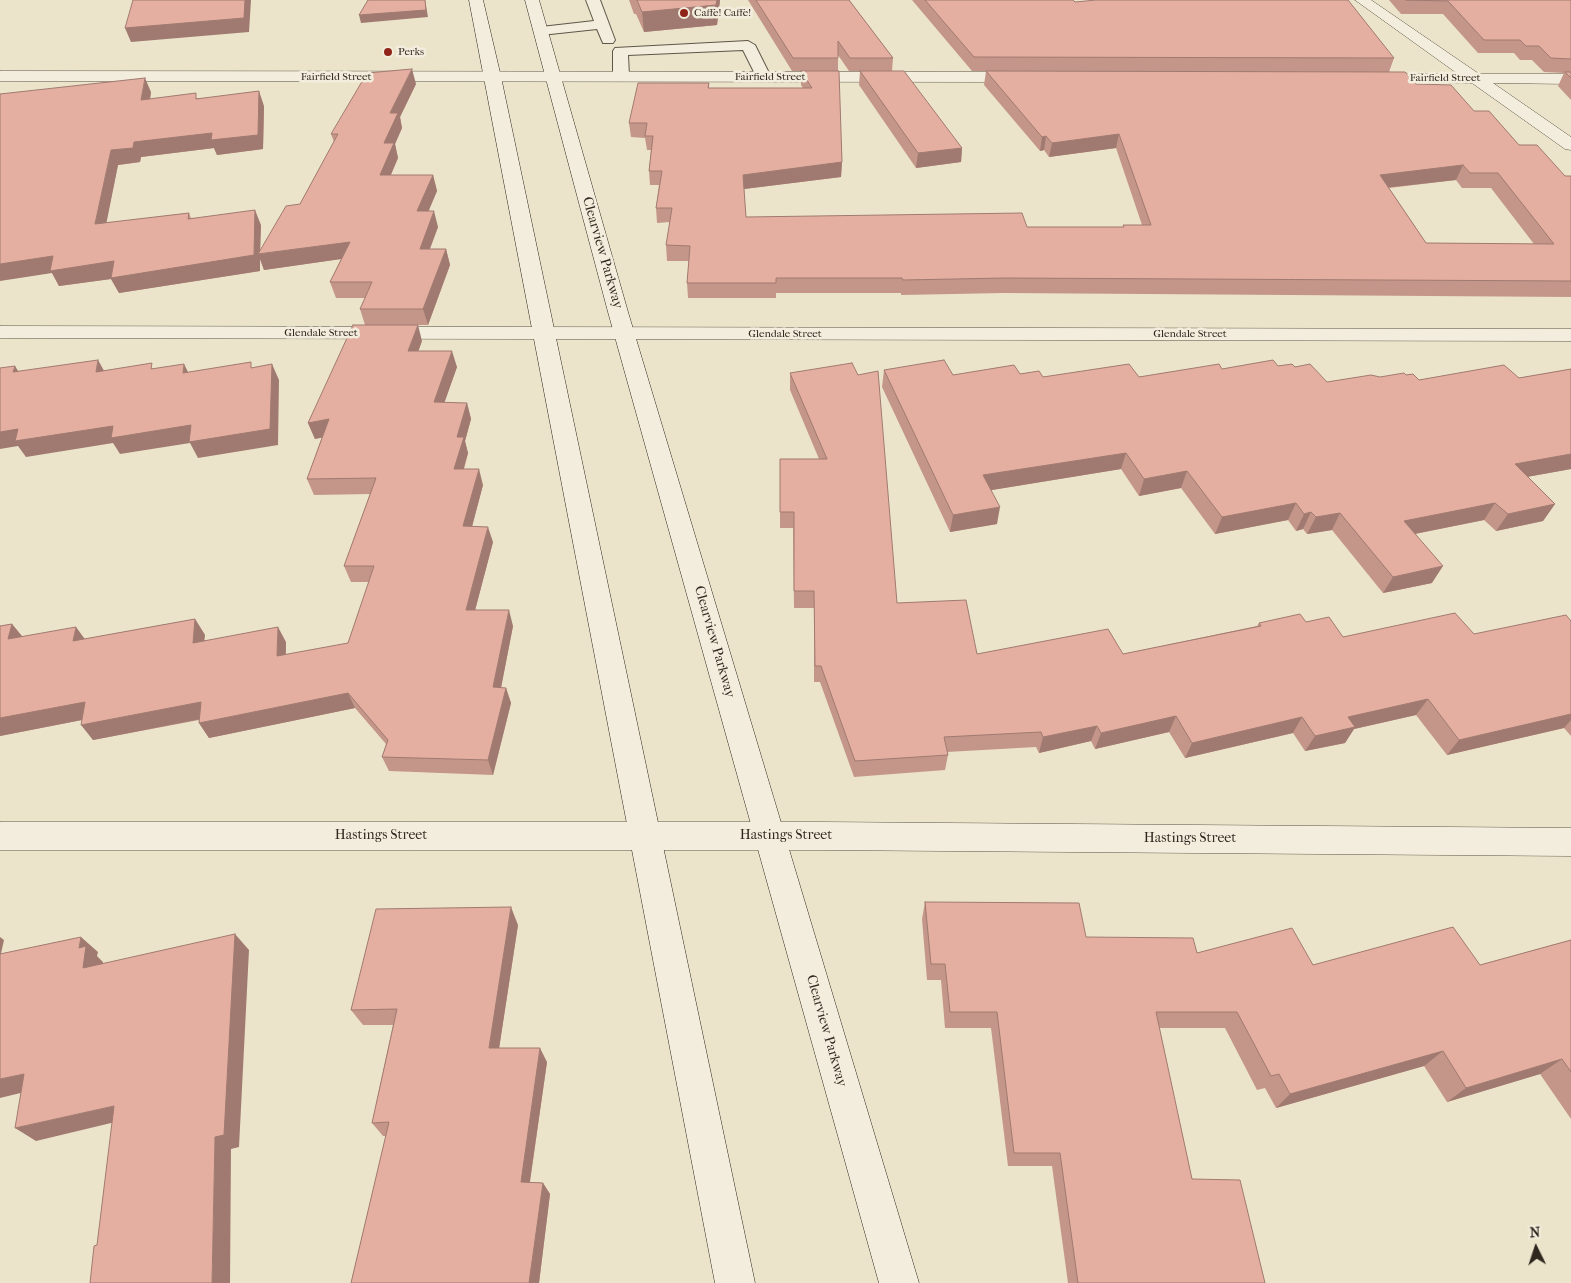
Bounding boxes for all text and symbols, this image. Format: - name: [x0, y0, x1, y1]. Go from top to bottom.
- place label: Caffe! Caffe!: [694, 6, 751, 20]
- marker: Caffe! Caffe!: [678, 7, 690, 19]
- place label: Perks: [398, 45, 424, 59]
- marker: Perks: [382, 46, 394, 58]
- street label: Fairfield Street: [301, 70, 371, 84]
- street label: Fairfield Street: [735, 70, 805, 84]
- street label: Fairfield Street: [1410, 71, 1480, 85]
- street label: Clearview Parkway: [578, 195, 626, 311]
- street label: Glendale Street: [284, 326, 358, 340]
- street label: Glendale Street: [748, 327, 822, 341]
- street label: Glendale Street: [1153, 327, 1227, 341]
- street label: Clearview Parkway: [690, 584, 738, 700]
- street label: Hastings Street: [335, 828, 427, 844]
- street label: Hastings Street: [740, 828, 832, 844]
- street label: Hastings Street: [1144, 831, 1236, 847]
- street label: Clearview Parkway: [802, 973, 850, 1089]
- north arrow: [1511, 1223, 1561, 1273]
- text: N: [1529, 1224, 1541, 1241]

